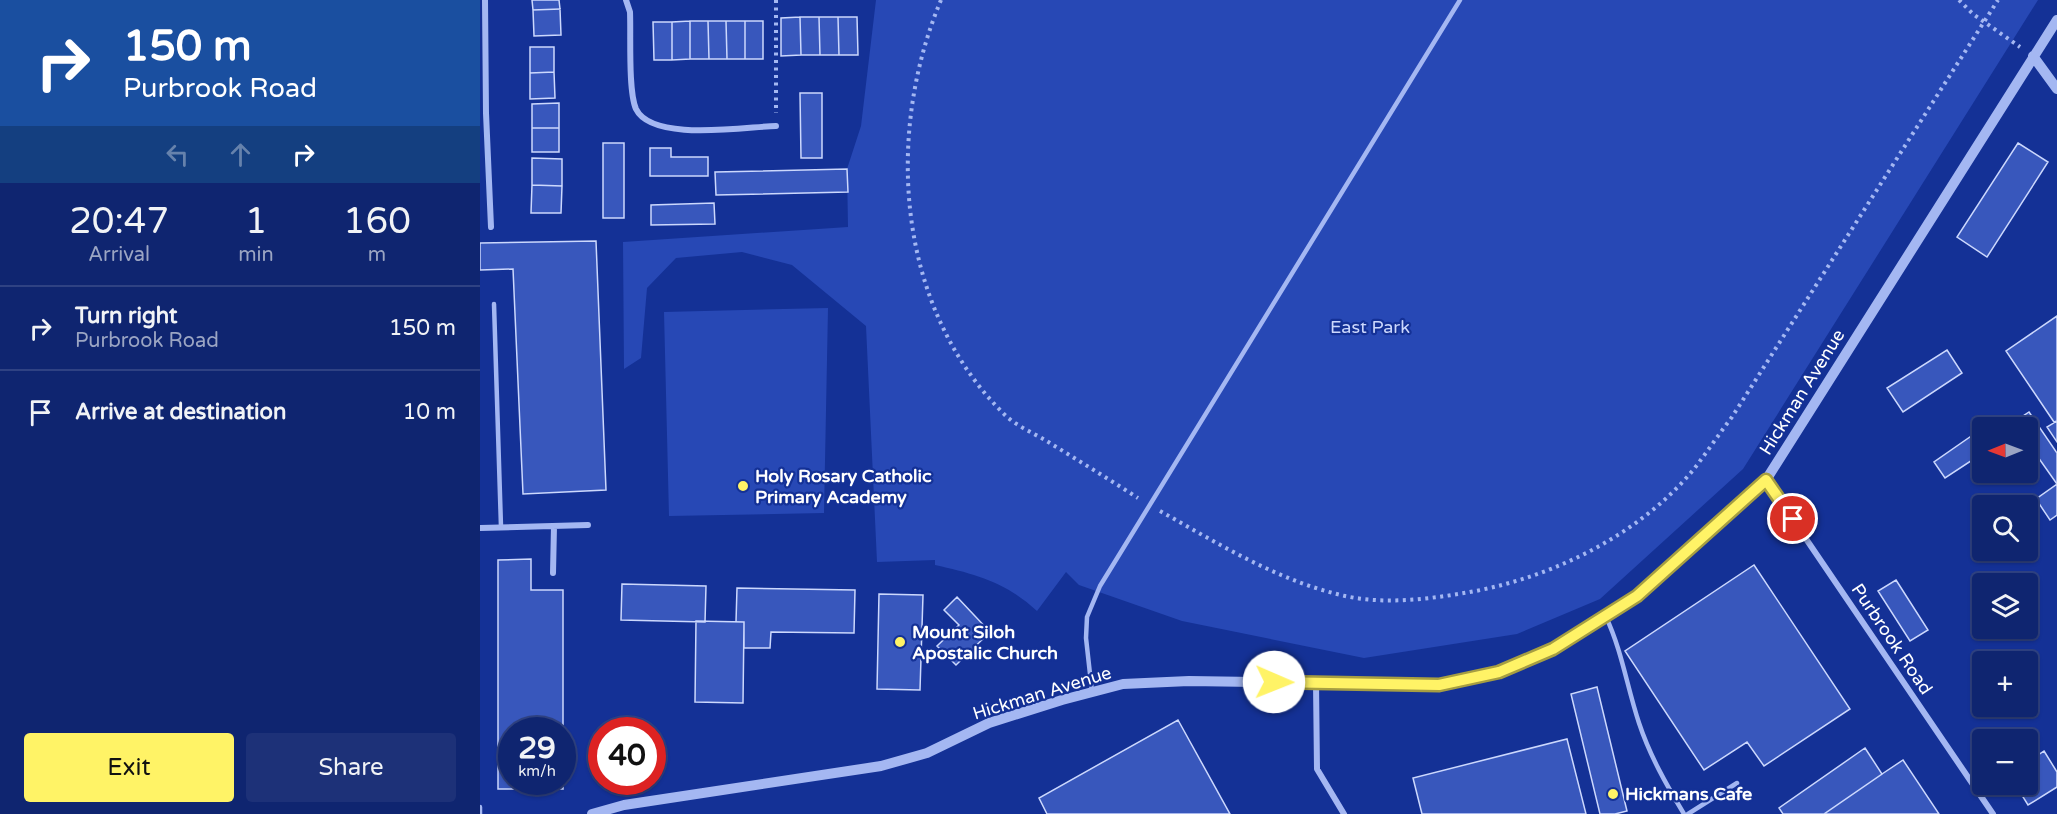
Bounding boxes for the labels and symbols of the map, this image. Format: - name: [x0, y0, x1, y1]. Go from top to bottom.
- park label: East Park: [1330, 316, 1410, 338]
- street label: Hickman Avenue: [1755, 325, 1849, 459]
- north arrow: [1972, 417, 2038, 483]
- place label: Holy Rosary Catholic Primary Academy: [755, 465, 932, 508]
- marker: Holy Rosary Catholic Primary Academy: [736, 479, 750, 493]
- pin: [1767, 493, 1818, 544]
- street label: Purbrook Road: [1847, 579, 1937, 699]
- place label: Mount Siloh Apostalic Church: [912, 621, 1058, 664]
- marker: Mount Siloh Apostalic Church: [893, 635, 907, 649]
- position arrow: [1242, 650, 1306, 714]
- street label: Hickman Avenue: [970, 661, 1114, 725]
- speed limit sign: 40: [588, 717, 666, 795]
- place label: Hickmans Cafe: [1625, 783, 1752, 805]
- marker: Hickmans Cafe: [1606, 787, 1620, 801]

